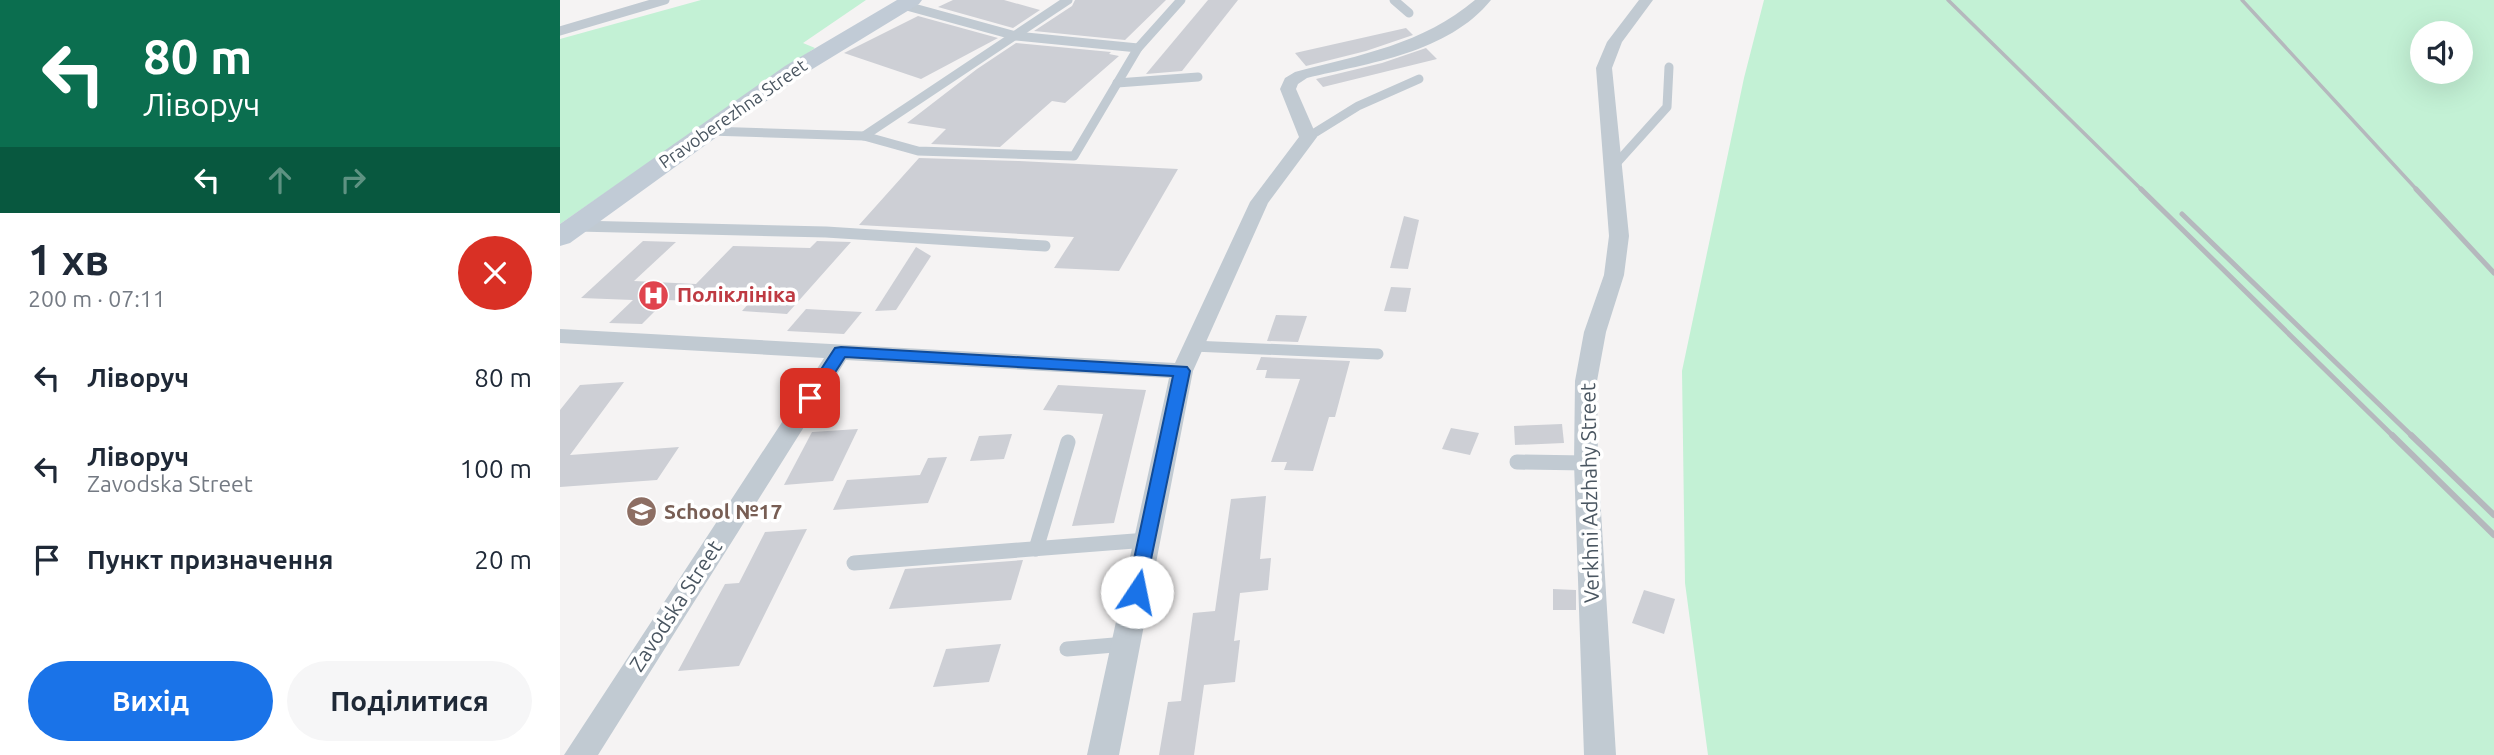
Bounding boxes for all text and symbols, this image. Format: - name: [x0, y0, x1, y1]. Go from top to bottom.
- map controls: [2410, 21, 2473, 84]
- button: sound: [2410, 21, 2473, 84]
- icon: left: [28, 28, 119, 119]
- text: 80 m: [143, 28, 252, 83]
- street label: Pravoberezhna Street: [655, 55, 810, 172]
- text: Ліворуч: [143, 86, 260, 122]
- icon: left: [188, 161, 226, 199]
- icon: ahead: [261, 161, 299, 199]
- icon: right: [334, 161, 372, 199]
- text: 1 хв: [28, 236, 109, 283]
- button: close: [458, 236, 532, 310]
- hospital icon: Поліклініка: [637, 278, 671, 312]
- place label: Поліклініка: [677, 282, 796, 306]
- text: 200 m · 07:11: [28, 286, 166, 311]
- icon: left: [28, 359, 66, 397]
- text: Ліворуч: [87, 363, 189, 392]
- text: 80 m: [474, 363, 532, 392]
- pin: [780, 368, 840, 428]
- icon: arrive: [791, 379, 829, 417]
- street label: Verkhni Adzhahy Street: [1575, 383, 1603, 603]
- text: Ліворуч: [87, 442, 189, 471]
- icon: left: [28, 450, 66, 488]
- text: 100 m: [460, 454, 532, 483]
- text: Zavodska Street: [87, 471, 253, 496]
- school or university icon: School №17: [624, 495, 658, 529]
- place label: School №17: [664, 499, 782, 523]
- street label: Zavodska Street: [624, 535, 726, 675]
- icon: arrive: [28, 541, 66, 579]
- text: Пункт призначення: [87, 545, 333, 574]
- text: 20 m: [474, 545, 532, 574]
- position arrow: [1100, 555, 1174, 629]
- button: Вихід: [28, 661, 273, 741]
- button: Поділитися: [287, 661, 532, 741]

